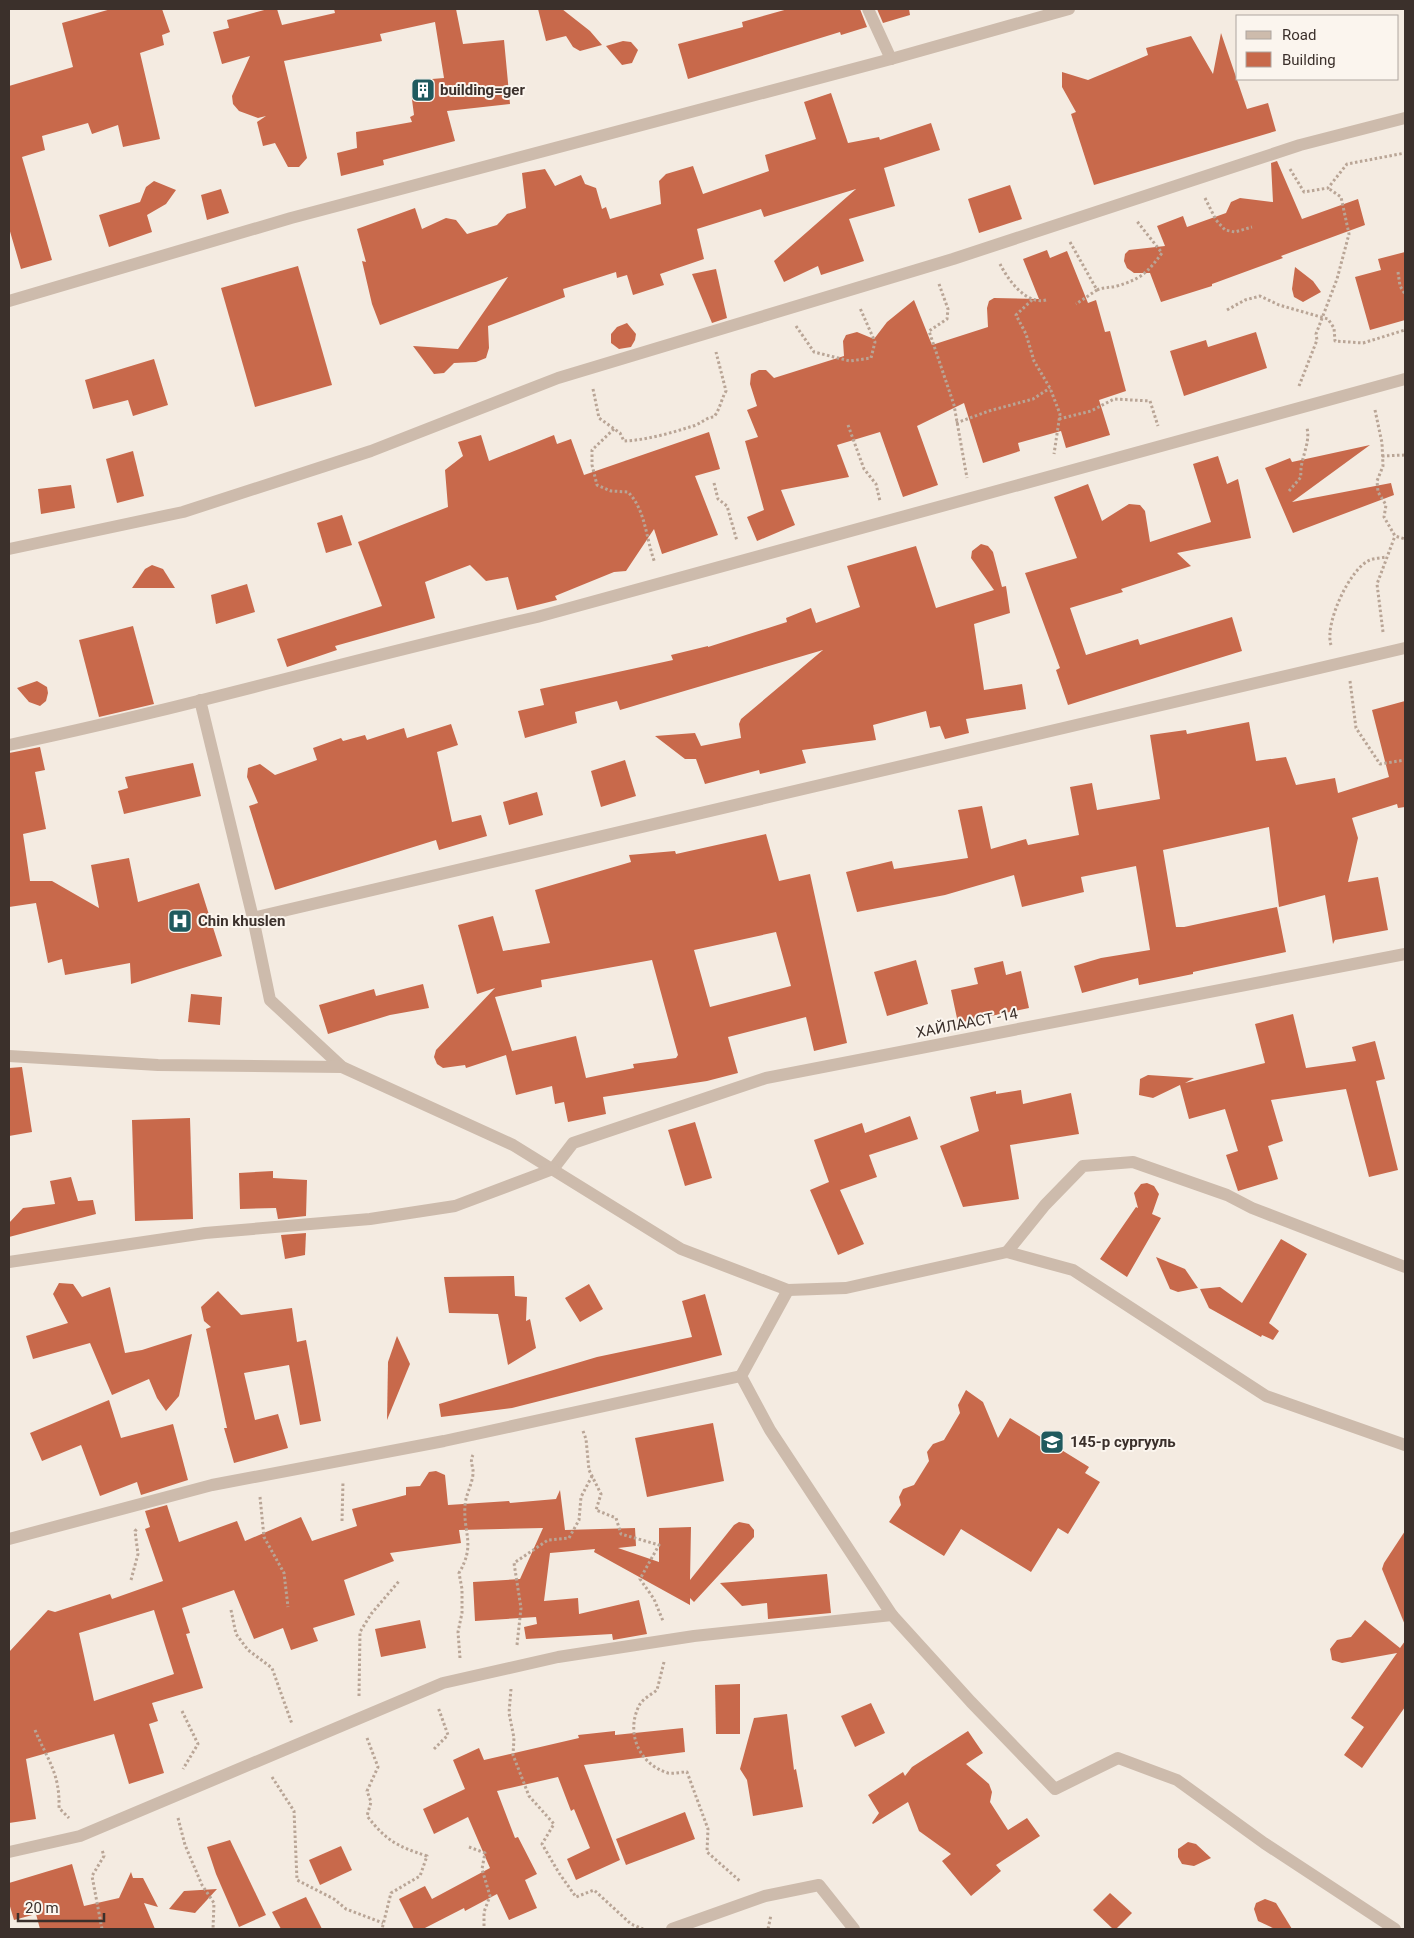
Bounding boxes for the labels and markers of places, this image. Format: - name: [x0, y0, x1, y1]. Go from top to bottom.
- building icon: building=ger: [410, 77, 436, 103]
- place label: building=ger: [440, 81, 525, 99]
- hospital icon: Chin khuslen: [167, 908, 193, 934]
- place label: Chin khuslen: [198, 912, 285, 930]
- school or university icon: 145-р сургууль: [1039, 1429, 1065, 1455]
- place label: 145-р сургууль: [1070, 1433, 1176, 1451]

